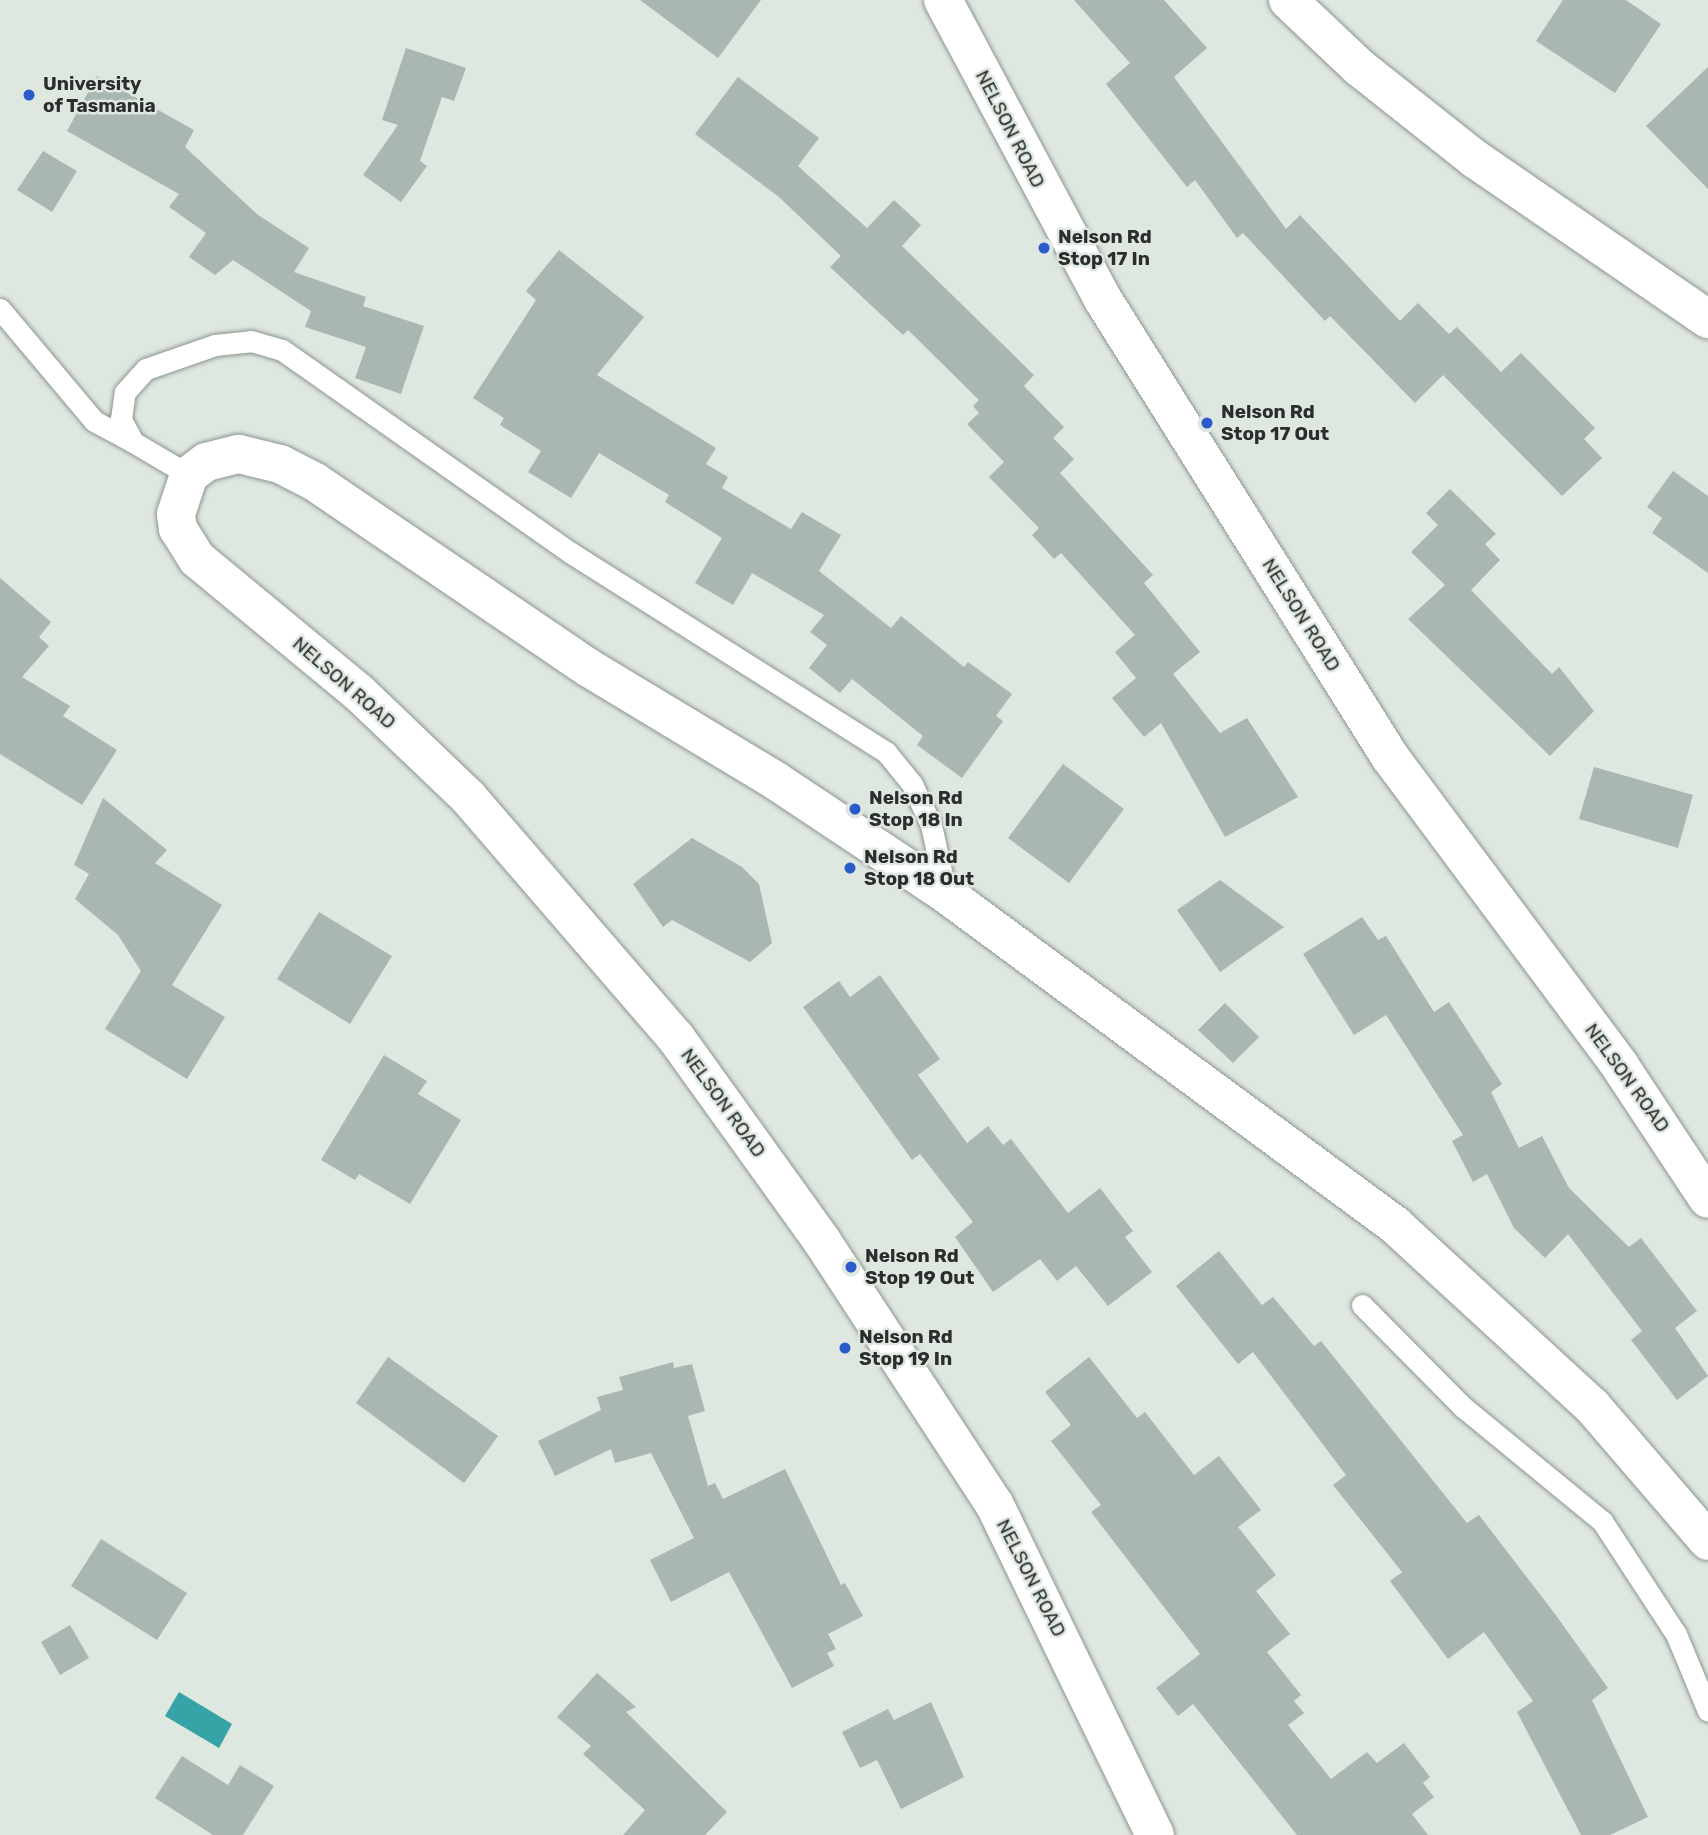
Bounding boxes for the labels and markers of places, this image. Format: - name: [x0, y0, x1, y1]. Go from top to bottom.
- place label: University of Tasmania: [43, 73, 156, 117]
- marker: University of Tasmania: [21, 87, 37, 103]
- place label: Nelson Rd Stop 17 In: [1058, 226, 1152, 270]
- marker: Nelson Rd Stop 17 In: [1036, 240, 1052, 256]
- place label: Nelson Rd Stop 17 Out: [1221, 401, 1329, 445]
- marker: Nelson Rd Stop 17 Out: [1199, 415, 1215, 431]
- place label: Nelson Rd Stop 18 In: [869, 787, 963, 831]
- marker: Nelson Rd Stop 18 In: [847, 801, 863, 817]
- place label: Nelson Rd Stop 18 Out: [864, 846, 974, 890]
- marker: Nelson Rd Stop 18 Out: [842, 860, 858, 876]
- place label: Nelson Rd Stop 19 Out: [865, 1245, 974, 1289]
- marker: Nelson Rd Stop 19 Out: [843, 1259, 859, 1275]
- place label: Nelson Rd Stop 19 In: [859, 1326, 953, 1370]
- marker: Nelson Rd Stop 19 In: [837, 1340, 853, 1356]

